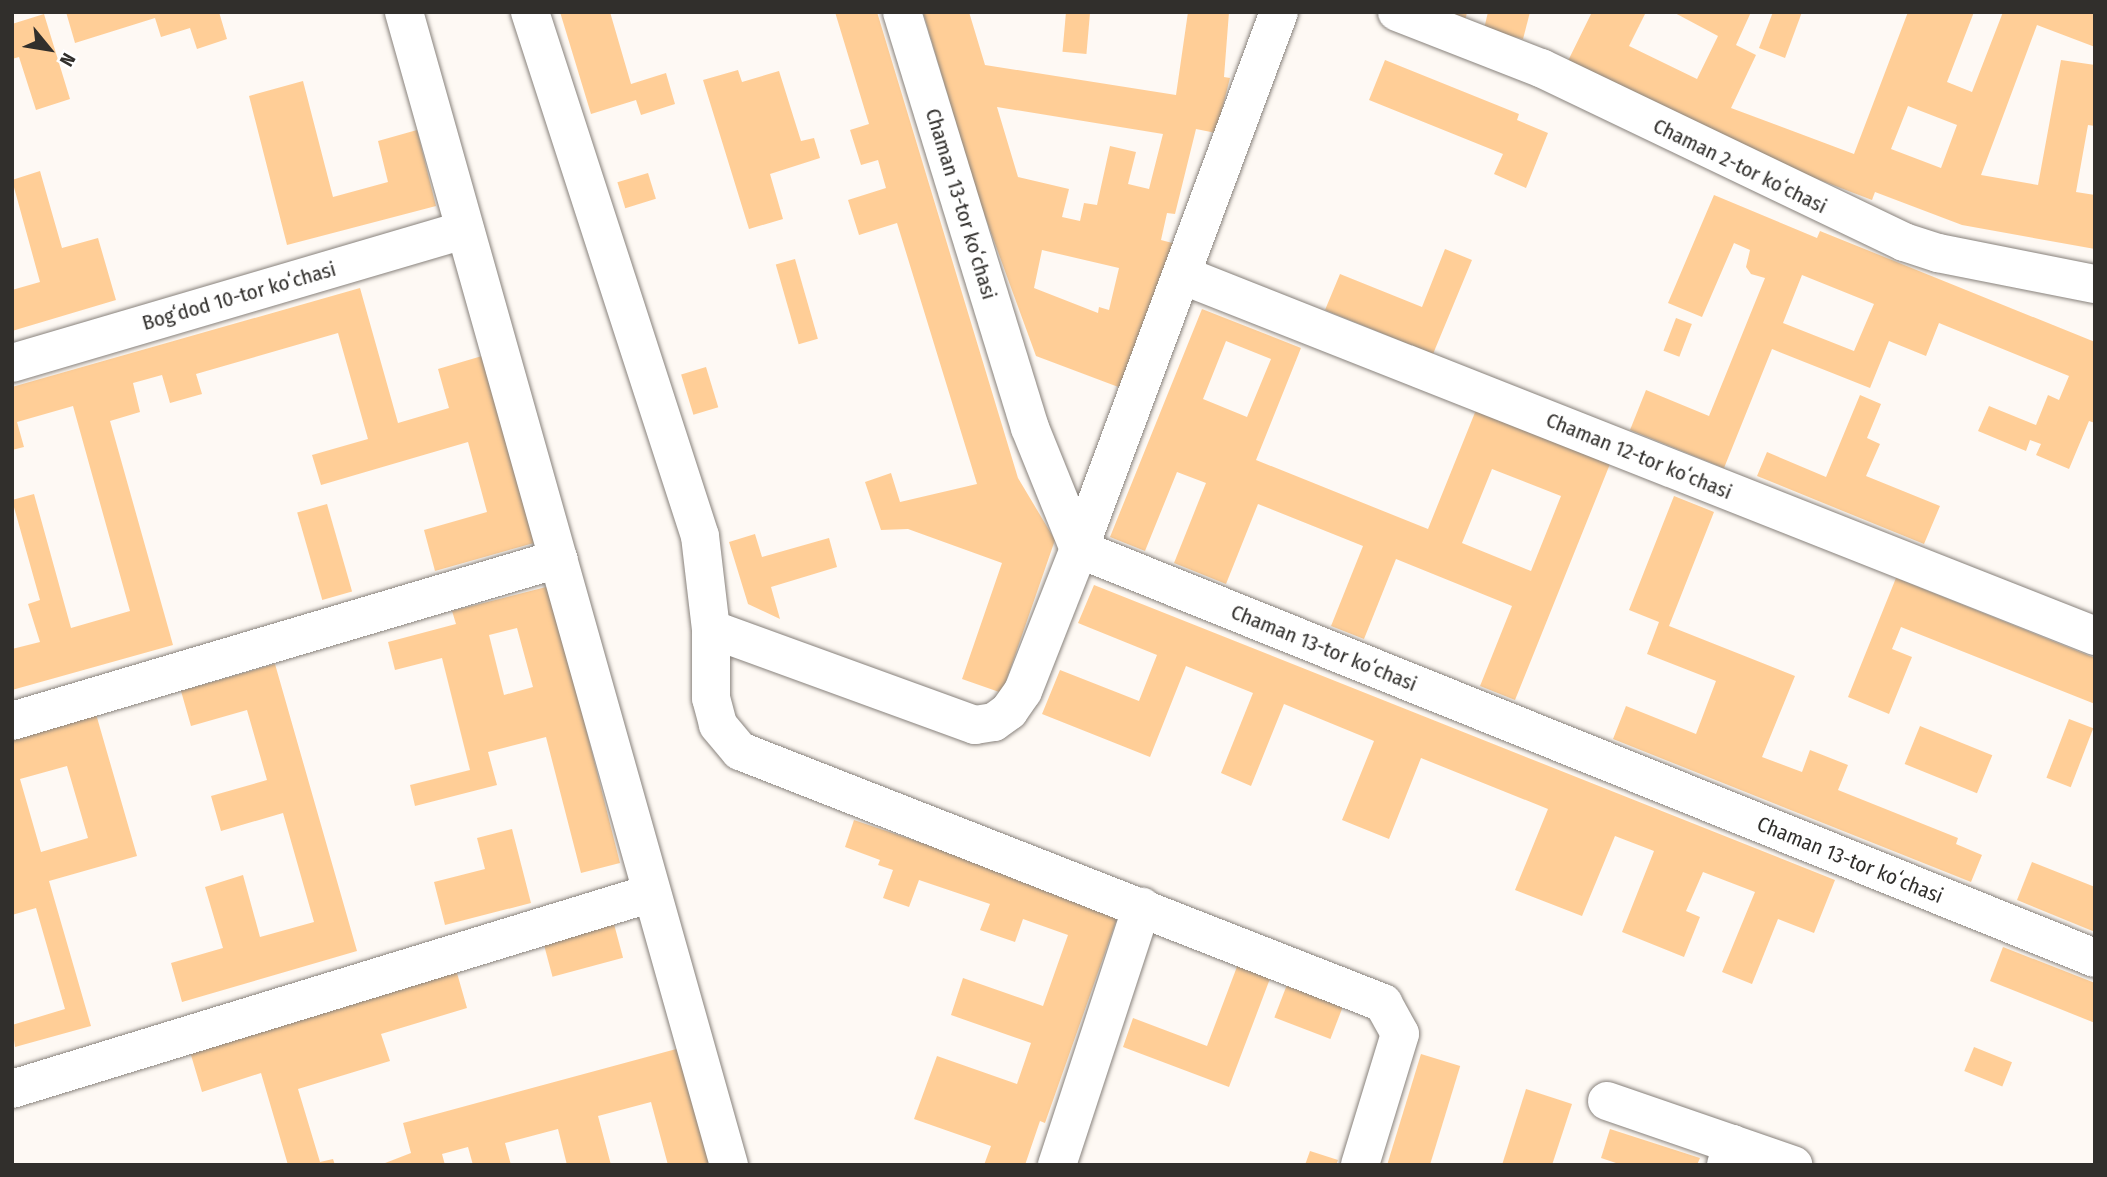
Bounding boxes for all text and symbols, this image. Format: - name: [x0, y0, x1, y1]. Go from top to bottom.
- north arrow: [14, 14, 84, 84]
- text: N: [55, 49, 80, 70]
- street label: Chaman 13-tor koʻchasi: [920, 105, 1002, 303]
- street label: Chaman 2-tor koʻchasi: [1649, 113, 1831, 219]
- street label: Bogʻdod 10-tor koʻchasi: [139, 256, 339, 336]
- street label: Chaman 12-tor koʻchasi: [1542, 407, 1736, 505]
- street label: Chaman 13-tor koʻchasi: [1227, 599, 1421, 697]
- street label: Chaman 13-tor koʻchasi: [1753, 811, 1947, 909]

